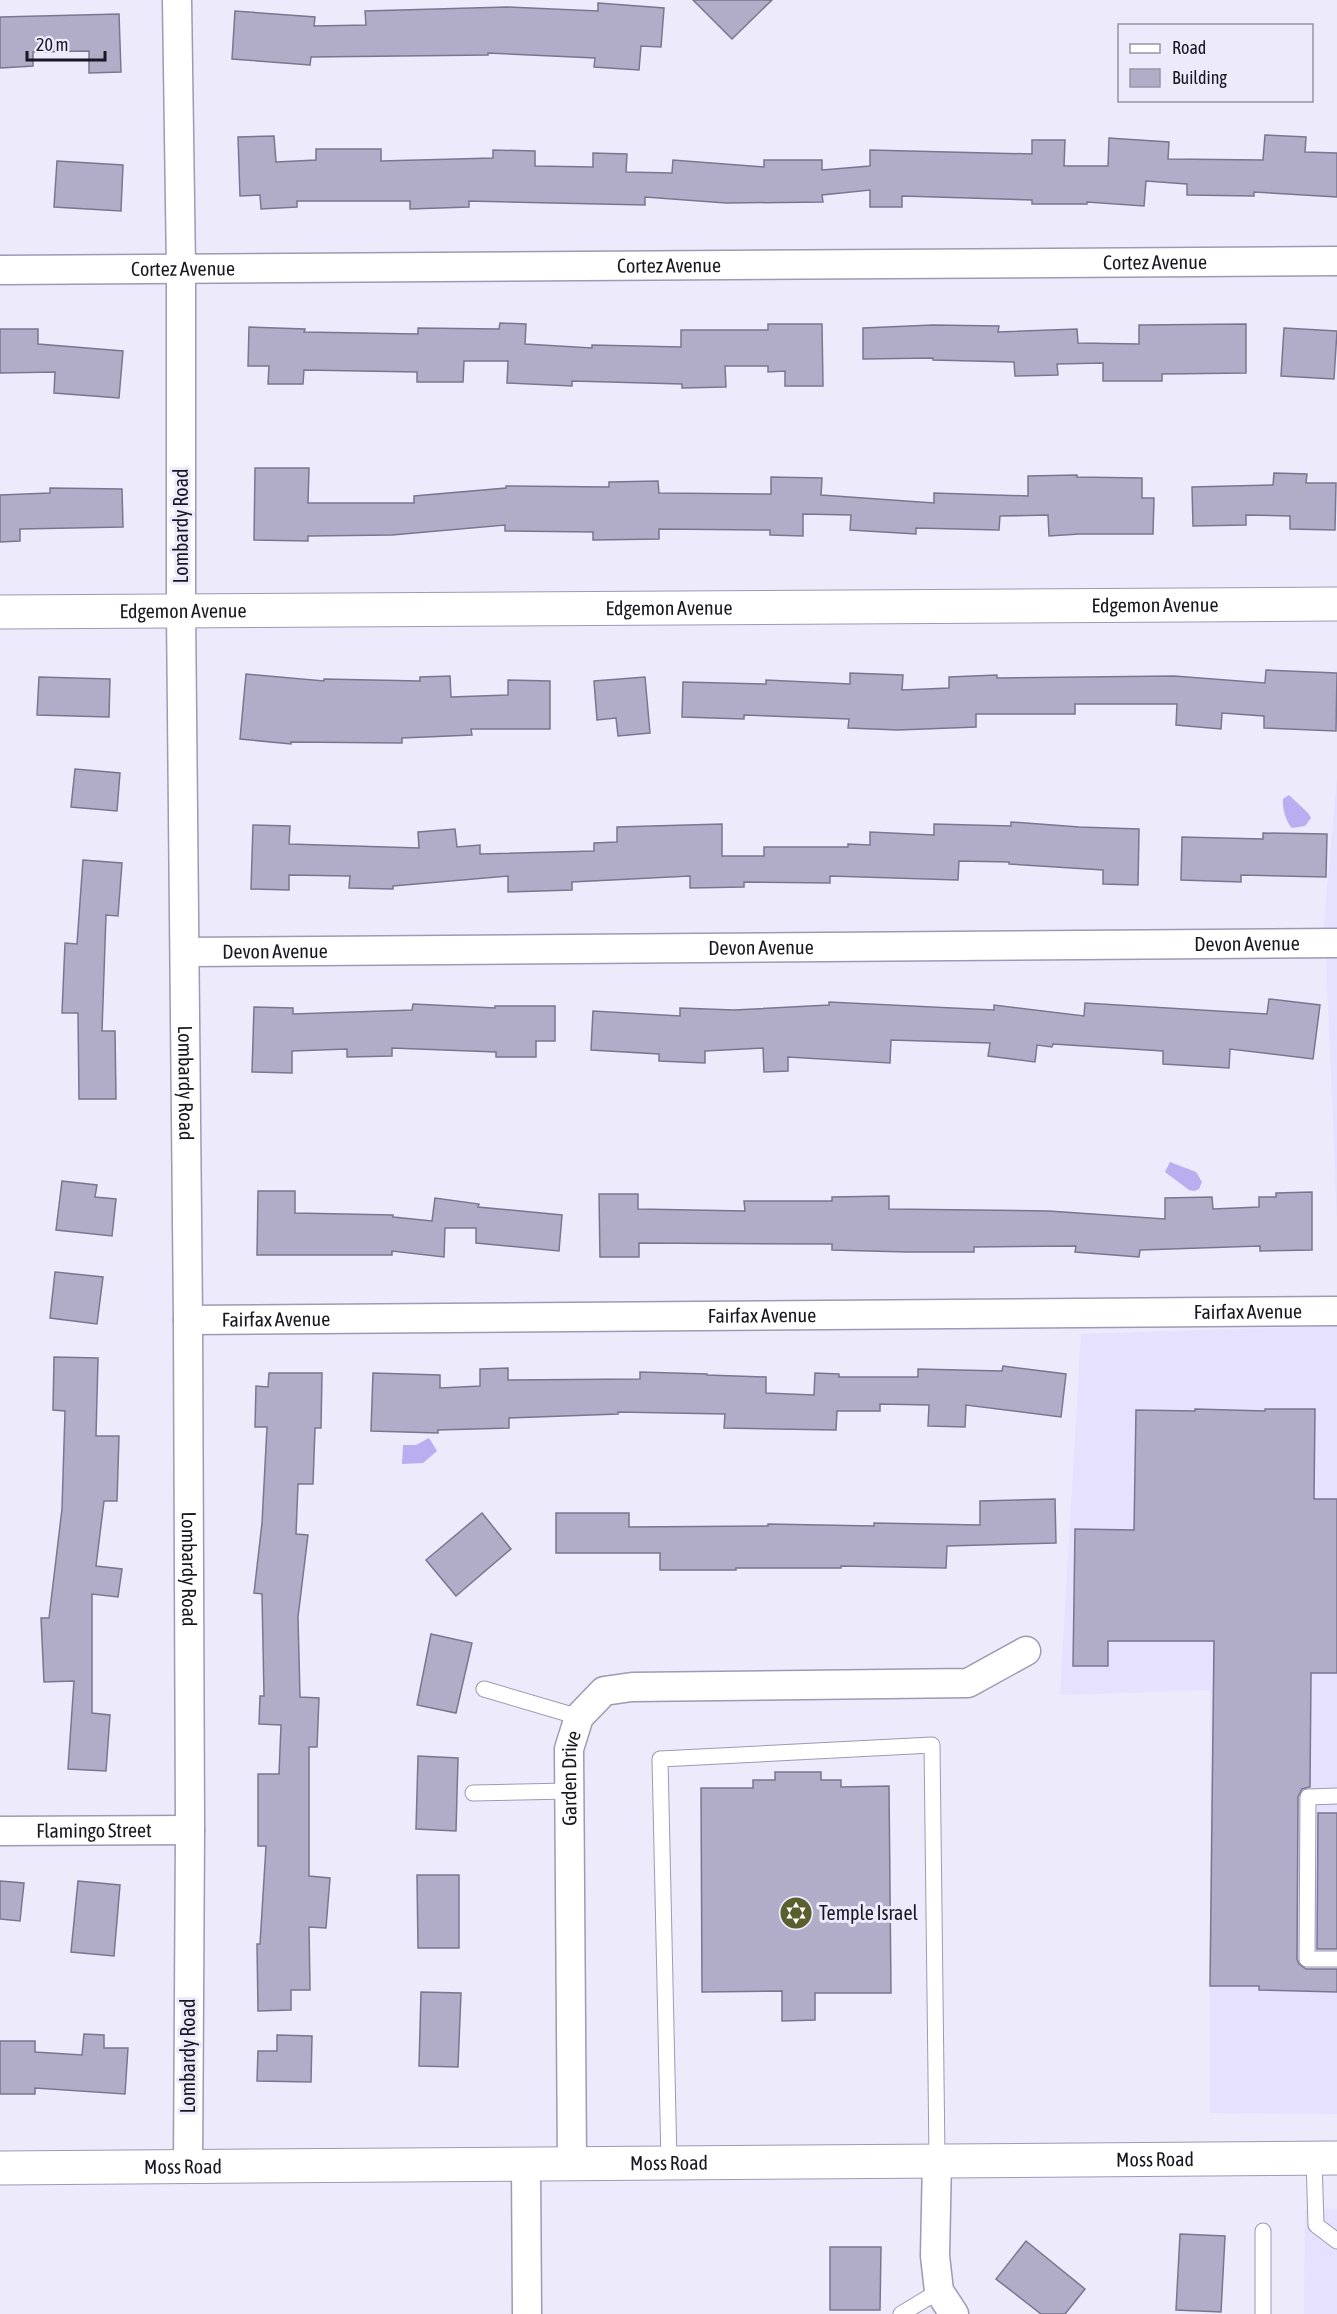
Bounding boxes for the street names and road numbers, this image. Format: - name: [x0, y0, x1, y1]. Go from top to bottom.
- street label: Cortez Avenue: [1103, 250, 1207, 274]
- street label: Cortez Avenue: [617, 253, 721, 277]
- street label: Cortez Avenue: [131, 256, 235, 280]
- street label: Lombardy Road: [169, 469, 192, 583]
- street label: Edgemon Avenue: [1091, 593, 1219, 616]
- street label: Edgemon Avenue: [605, 596, 733, 619]
- street label: Edgemon Avenue: [119, 599, 247, 622]
- street label: Devon Avenue: [1194, 931, 1300, 955]
- street label: Devon Avenue: [708, 935, 814, 959]
- street label: Devon Avenue: [222, 939, 328, 963]
- street label: Lombardy Road: [174, 1025, 198, 1141]
- street label: Fairfax Avenue: [1194, 1299, 1302, 1323]
- street label: Fairfax Avenue: [708, 1303, 816, 1327]
- street label: Fairfax Avenue: [222, 1307, 330, 1331]
- street label: Lombardy Road: [178, 1511, 201, 1626]
- street label: Garden Drive: [557, 1727, 585, 1826]
- street label: Flamingo Street: [36, 1818, 152, 1842]
- street label: Lombardy Road: [176, 1999, 199, 2113]
- street label: Moss Road: [1116, 2147, 1194, 2171]
- street label: Moss Road: [630, 2151, 708, 2174]
- street label: Moss Road: [144, 2154, 222, 2178]

